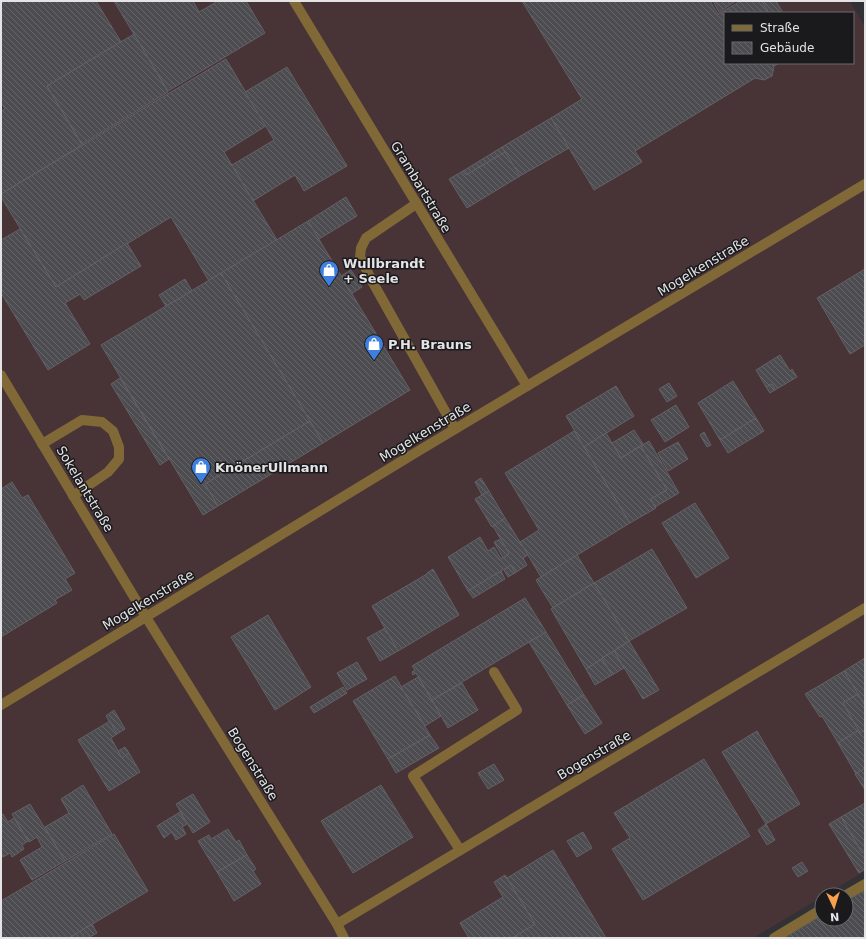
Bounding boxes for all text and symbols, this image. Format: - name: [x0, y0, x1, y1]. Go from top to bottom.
- legend: [724, 12, 854, 64]
- text: Straße: [760, 21, 800, 35]
- text: Gebäude: [760, 41, 814, 55]
- street label: Grambartstraße: [388, 139, 454, 235]
- street label: Mogelkenstraße: [655, 233, 751, 299]
- place label: Wullbrandt + Seele: [343, 256, 425, 286]
- shop icon: Wullbrandt + Seele: [318, 259, 340, 287]
- shop icon: P.H. Brauns: [363, 333, 385, 361]
- place label: P.H. Brauns: [388, 337, 472, 352]
- street label: Mogelkenstraße: [377, 399, 473, 465]
- street label: Sokelantstraße: [53, 443, 117, 535]
- shop icon: KnönerUllmann: [190, 456, 212, 484]
- place label: KnönerUllmann: [215, 460, 328, 475]
- street label: Mogelkenstraße: [100, 567, 196, 633]
- street label: Bogenstraße: [225, 725, 281, 803]
- street label: Bogenstraße: [555, 727, 633, 783]
- north arrow: [814, 887, 854, 927]
- text: N: [830, 910, 840, 923]

